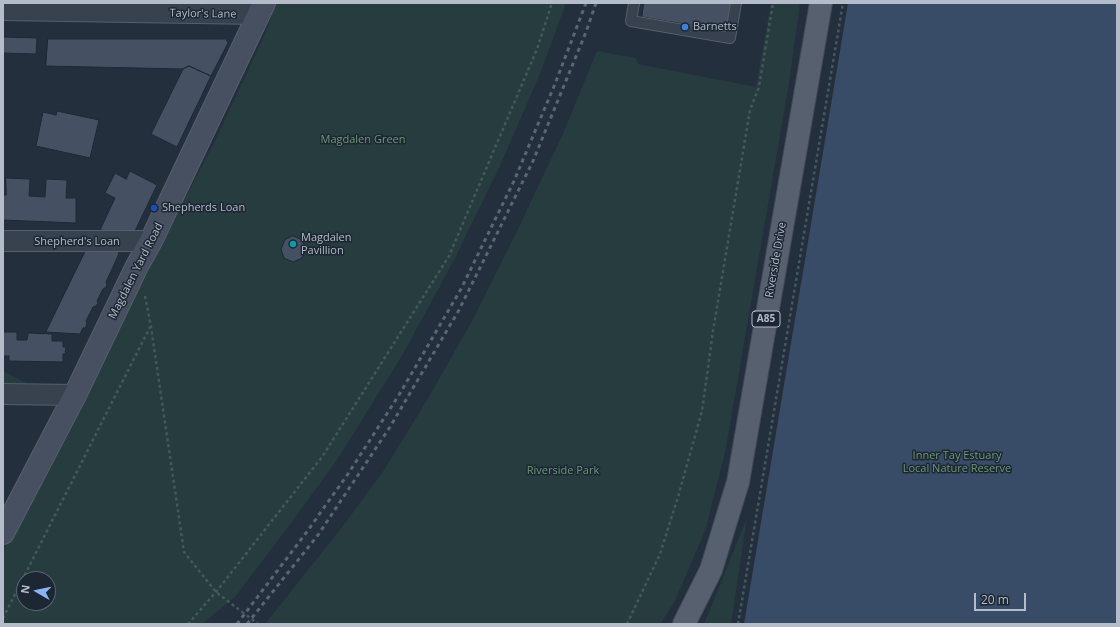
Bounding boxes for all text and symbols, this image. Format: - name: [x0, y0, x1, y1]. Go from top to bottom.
- street label: Taylor's Lane: [169, 7, 237, 21]
- place label: Barnetts: [693, 20, 737, 34]
- marker: Barnetts: [680, 22, 690, 32]
- park label: Magdalen Green: [321, 133, 405, 147]
- place label: Shepherds Loan: [162, 201, 245, 215]
- marker: Shepherds Loan: [149, 203, 159, 213]
- street label: Magdalen Yard Road: [106, 221, 166, 321]
- street label: Riverside Drive: [763, 221, 789, 299]
- place label: Magdalen Pavillion: [301, 231, 352, 257]
- street label: Shepherd's Loan: [34, 235, 120, 249]
- marker: Magdalen Pavillion: [288, 239, 298, 249]
- road number: A85: [752, 311, 780, 327]
- park label: Inner Tay Estuary Local Nature Reserve: [903, 449, 1011, 475]
- park label: Riverside Park: [527, 464, 599, 478]
- north arrow: [16, 571, 56, 611]
- text: N: [17, 584, 33, 595]
- scale bar: [976, 585, 1028, 611]
- text: 20 m: [981, 591, 1009, 608]

